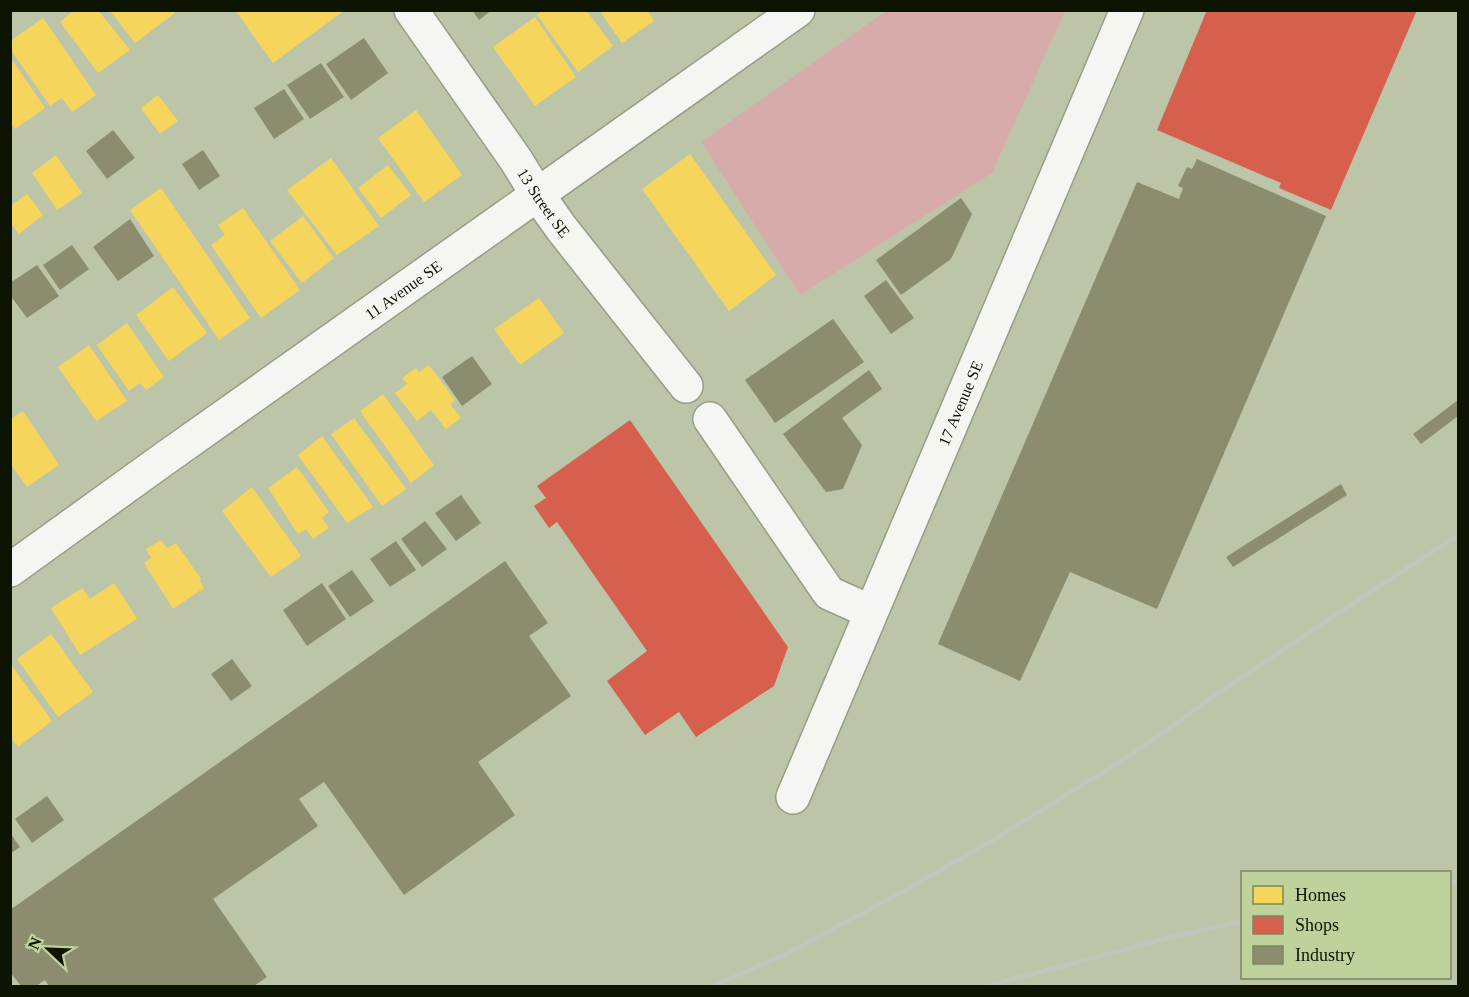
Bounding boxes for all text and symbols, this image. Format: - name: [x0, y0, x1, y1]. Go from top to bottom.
- street label: 13 Street SE: [514, 165, 573, 241]
- street label: 11 Avenue SE: [362, 257, 445, 323]
- street label: 17 Avenue SE: [935, 358, 986, 448]
- legend: [1241, 871, 1451, 979]
- text: Homes: [1295, 885, 1346, 905]
- text: Shops: [1295, 915, 1339, 935]
- north arrow: [18, 919, 78, 979]
- text: N: [25, 934, 45, 952]
- text: Industry: [1295, 945, 1355, 965]

